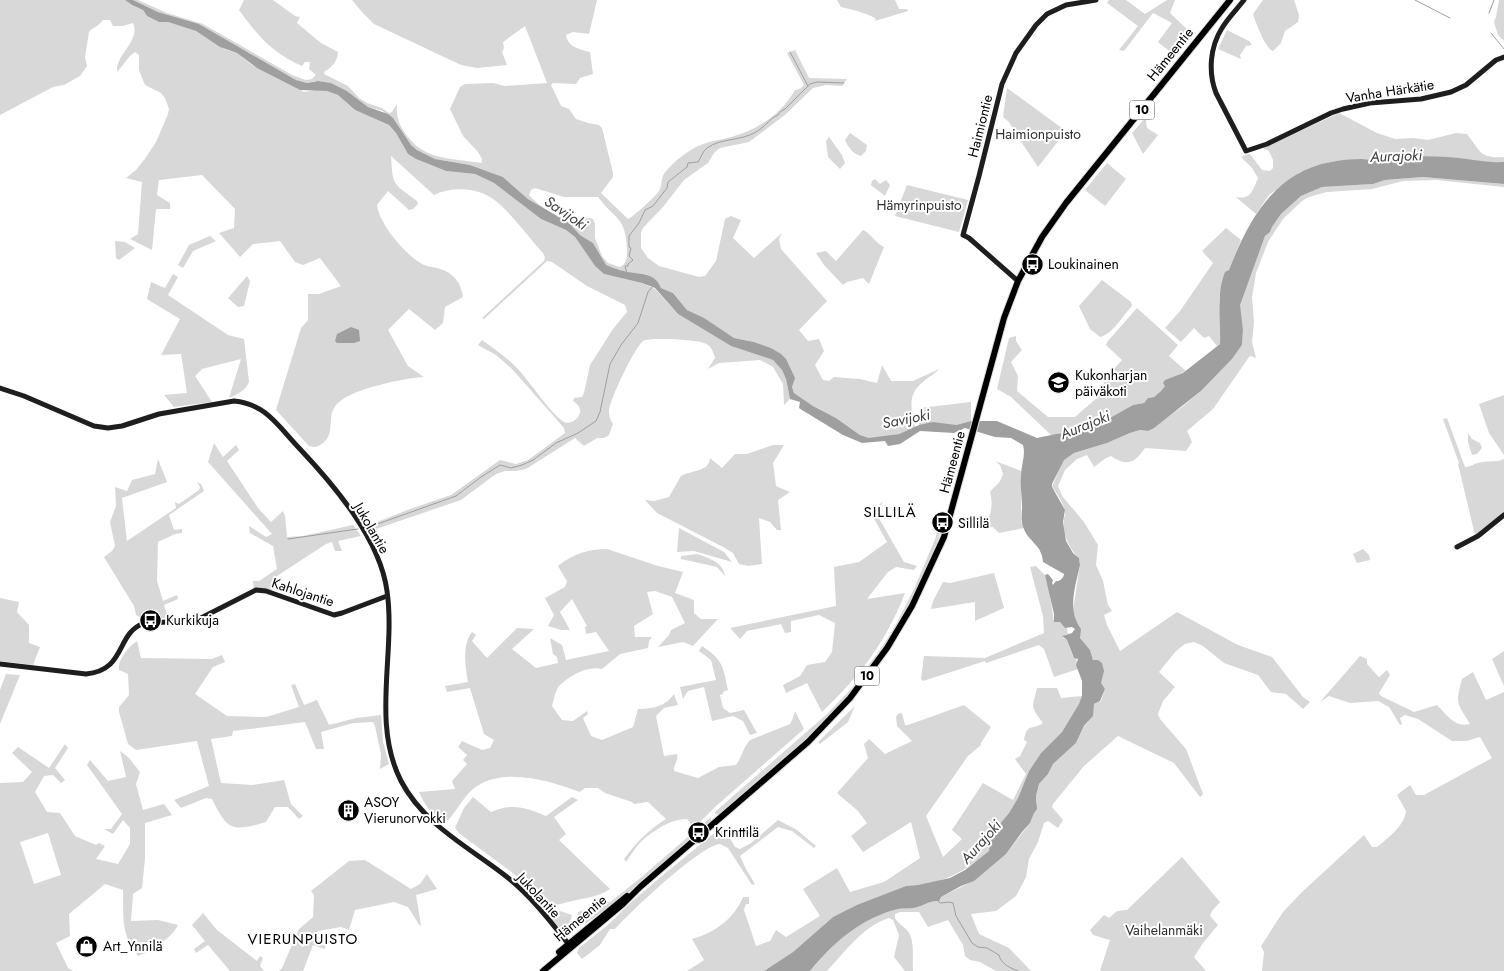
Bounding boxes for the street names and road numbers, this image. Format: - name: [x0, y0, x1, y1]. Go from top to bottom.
- street label: Hämeentie: [1142, 23, 1198, 85]
- street label: Vanha Härkätie: [1344, 74, 1436, 108]
- street label: Haimiontie: [963, 92, 997, 160]
- road number: 10: [1130, 100, 1154, 120]
- street label: Hämeentie: [934, 429, 970, 495]
- street label: Jukolantie: [348, 497, 395, 557]
- street label: Kahlojantie: [269, 572, 337, 612]
- road number: 10: [854, 666, 880, 686]
- street label: Jukolantie: [511, 866, 565, 922]
- street label: Hämeentie: [549, 890, 611, 946]

